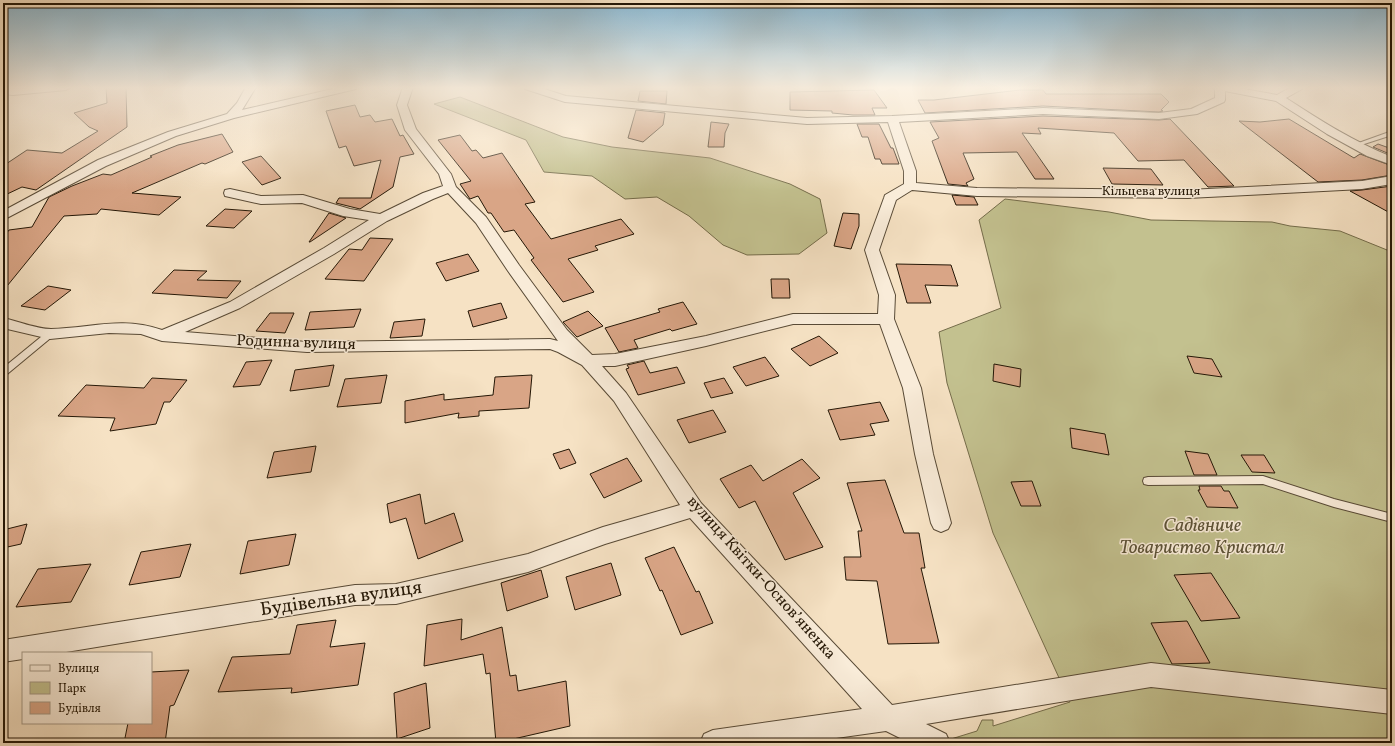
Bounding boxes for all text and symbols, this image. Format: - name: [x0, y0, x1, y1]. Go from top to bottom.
- street label: Кільцева вулиця: [1102, 183, 1201, 201]
- street label: Родинна вулиця: [236, 330, 356, 356]
- street label: вулиця Квітки-Основʼяненка: [681, 491, 841, 665]
- park label: Садівниче Товариство Кристал: [1119, 513, 1285, 561]
- street label: Будівельна вулиця: [258, 575, 424, 623]
- legend: [22, 652, 152, 724]
- text: Вулиця: [58, 661, 99, 677]
- text: Парк: [58, 681, 86, 697]
- text: Будівля: [58, 701, 101, 717]

